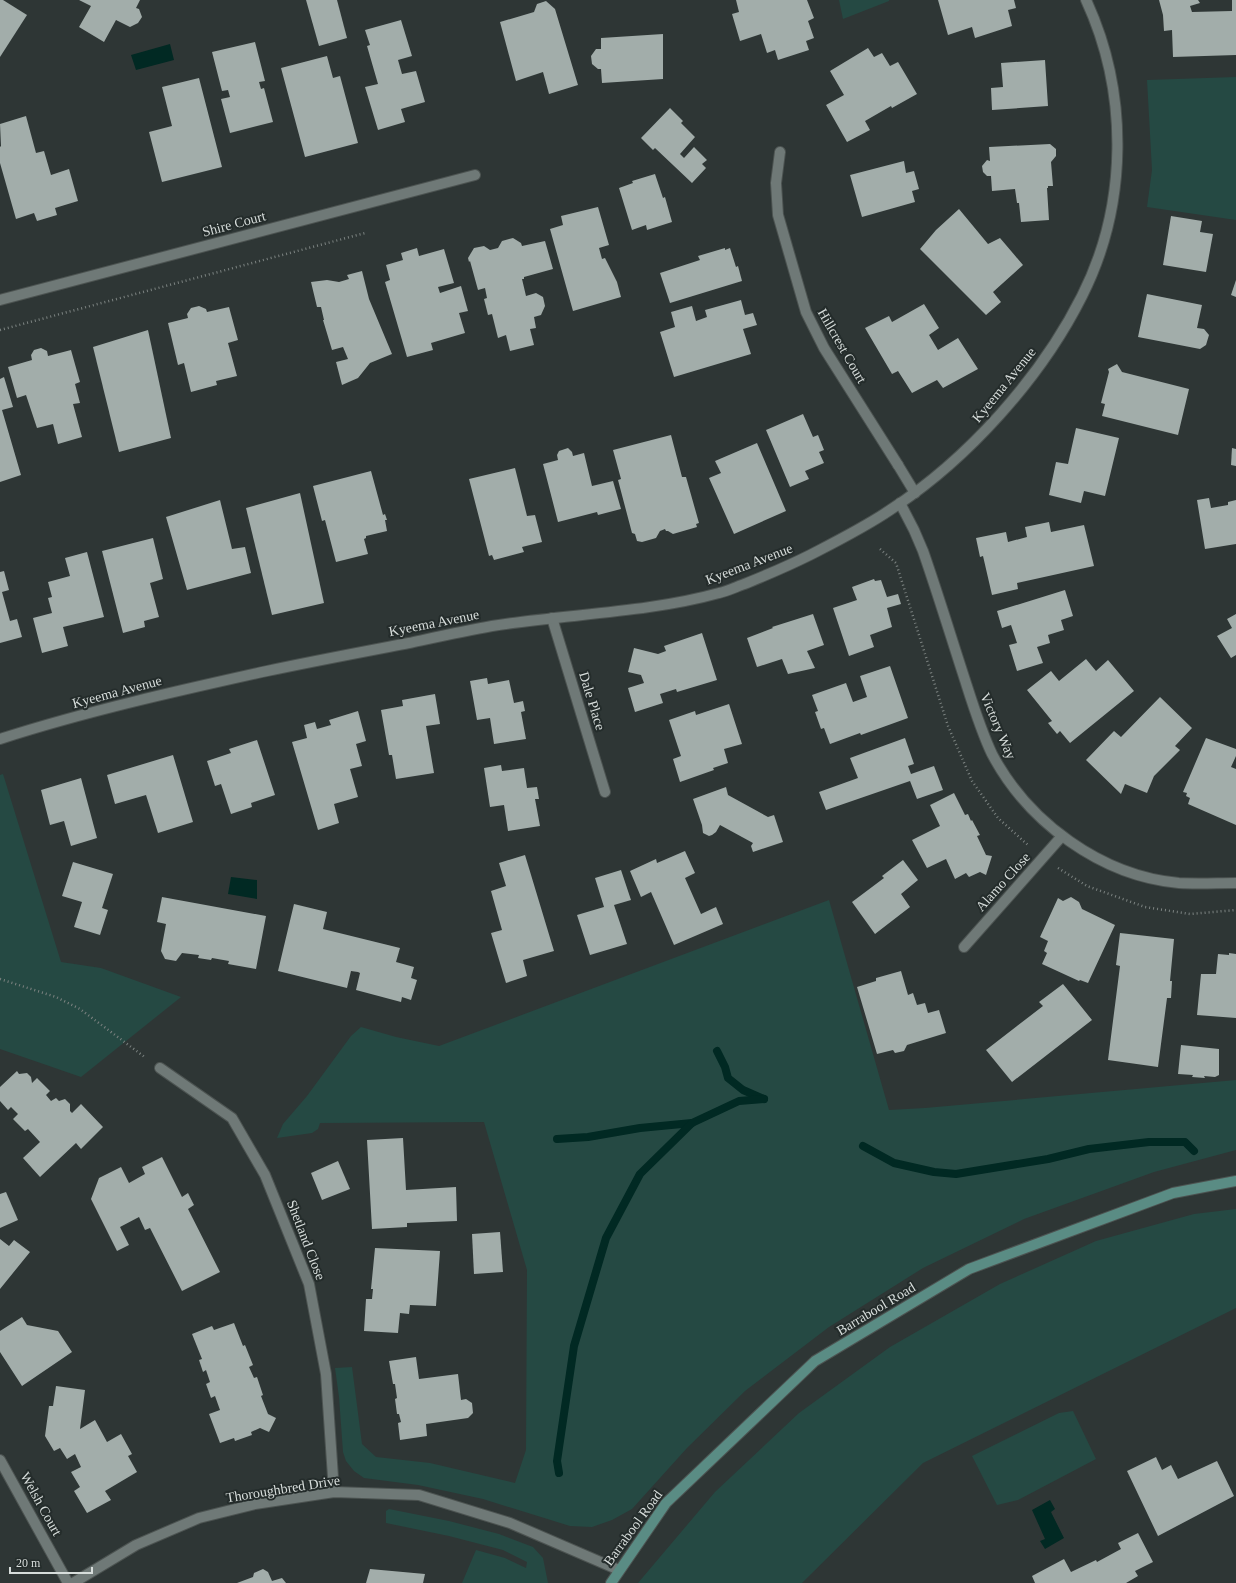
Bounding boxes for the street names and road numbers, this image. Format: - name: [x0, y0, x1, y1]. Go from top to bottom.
- street label: Shire Court: [201, 208, 267, 240]
- street label: Hillcrest Court: [815, 306, 869, 386]
- street label: Kyeema Avenue: [969, 345, 1039, 425]
- street label: Kyeema Avenue: [703, 541, 795, 587]
- street label: Kyeema Avenue: [387, 607, 481, 639]
- street label: Dale Place: [576, 670, 608, 732]
- street label: Kyeema Avenue: [71, 673, 163, 711]
- street label: Victory Way: [977, 691, 1019, 761]
- street label: Alamo Close: [973, 850, 1033, 914]
- street label: Shetland Close: [284, 1198, 328, 1282]
- street label: Barrabool Road: [834, 1280, 918, 1338]
- street label: Welsh Court: [17, 1470, 65, 1538]
- street label: Thoroughbred Drive: [225, 1473, 341, 1505]
- street label: Barrabool Road: [601, 1488, 665, 1568]

